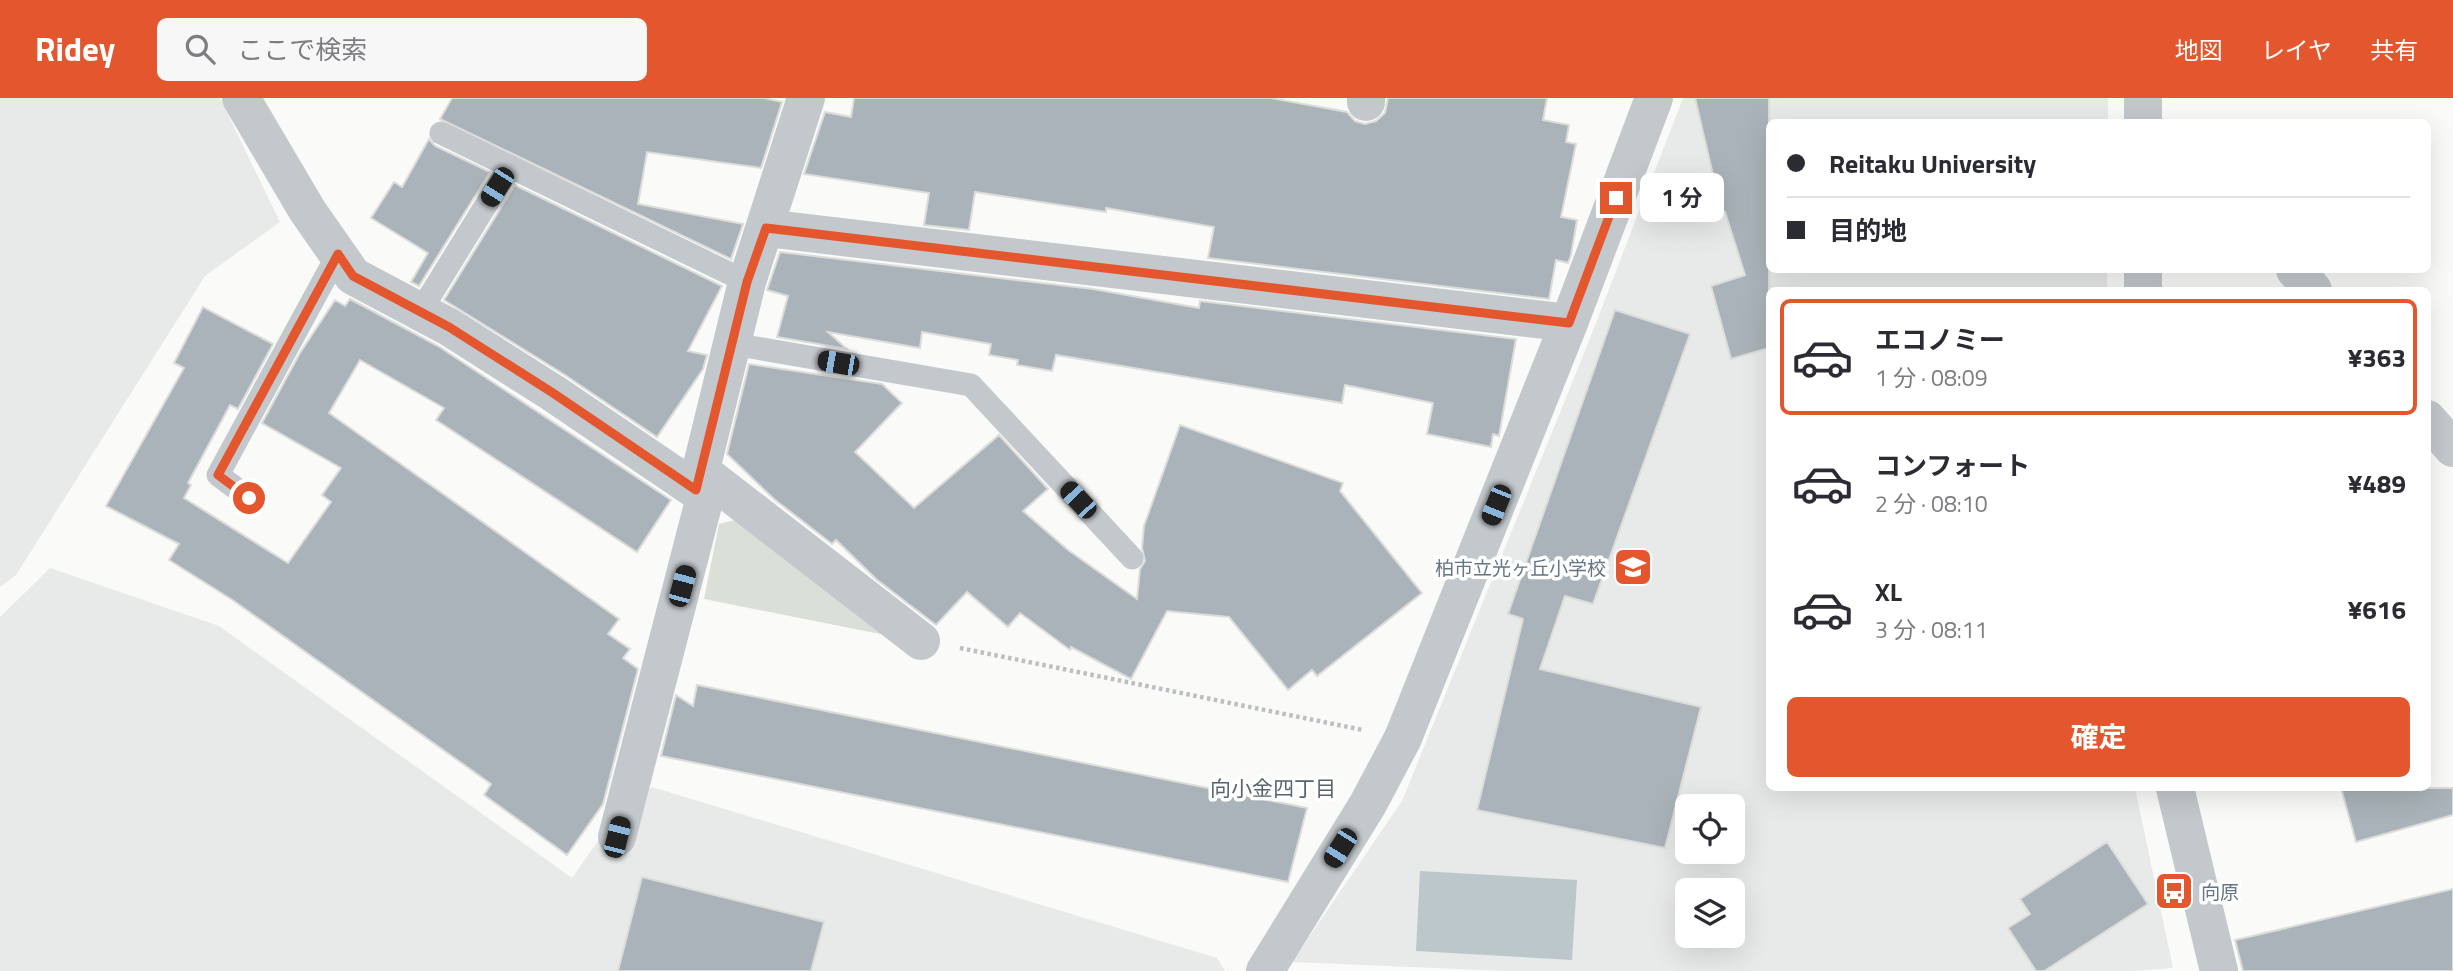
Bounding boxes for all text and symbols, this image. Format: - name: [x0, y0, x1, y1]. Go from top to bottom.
- search box: [157, 18, 647, 81]
- text: Ridey: [35, 24, 115, 74]
- icon: search: [181, 30, 219, 68]
- text: ここで検索: [237, 30, 367, 69]
- text: 地図: [2175, 32, 2223, 68]
- text: レイヤ: [2261, 32, 2332, 68]
- text: 共有: [2370, 32, 2418, 68]
- text: Reitaku University: [1829, 144, 2036, 183]
- car: [477, 164, 518, 210]
- callout: 1 分: [1640, 174, 1724, 222]
- text: 1 分: [1662, 180, 1702, 215]
- route end: [1600, 182, 1632, 214]
- text: 目的地: [1829, 211, 1907, 250]
- text: エコノミー: [1875, 320, 2005, 359]
- icon: car: [1791, 326, 1854, 389]
- text: ¥363: [2348, 338, 2406, 377]
- car: [816, 349, 861, 377]
- text: 1 分 · 08:09: [1875, 360, 1988, 395]
- text: コンフォート: [1875, 446, 2030, 485]
- icon: car: [1791, 452, 1854, 515]
- text: ¥489: [2348, 464, 2406, 503]
- car: [1056, 477, 1101, 523]
- route start: [233, 482, 265, 514]
- car: [1479, 482, 1514, 528]
- text: 2 分 · 08:10: [1875, 486, 1988, 521]
- school or university icon: 柏市立光ヶ丘小学校: [1612, 546, 1654, 588]
- place label: 柏市立光ヶ丘小学校: [1435, 553, 1606, 582]
- car: [667, 563, 698, 609]
- text: XL: [1875, 572, 1902, 611]
- icon: car: [1791, 578, 1854, 641]
- text: ¥616: [2348, 590, 2406, 629]
- text: 3 分 · 08:11: [1875, 612, 1988, 647]
- button: 確定: [1787, 697, 2410, 777]
- district label: 向小金四丁目: [1210, 772, 1336, 804]
- map controls: [1675, 794, 1745, 948]
- button: locate: [1675, 794, 1745, 864]
- car: [602, 814, 633, 860]
- car: [1320, 825, 1361, 871]
- bus stop icon: 向原: [2153, 870, 2195, 912]
- place label: 向原: [2201, 877, 2239, 906]
- button: layers: [1675, 878, 1745, 948]

